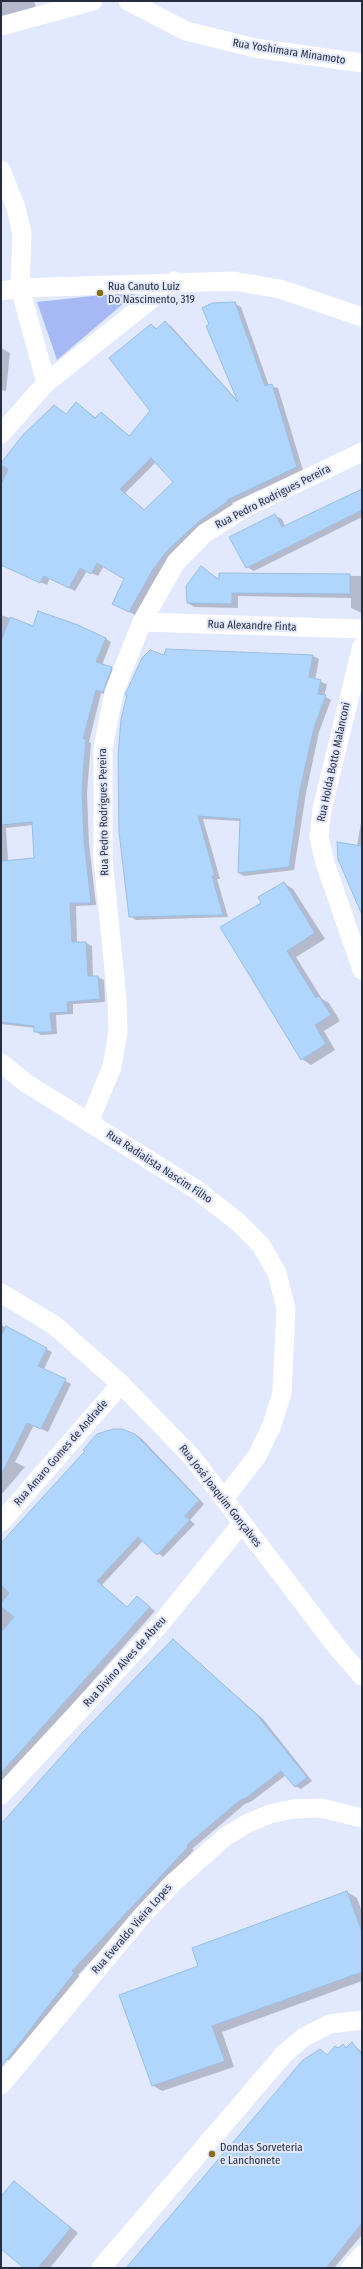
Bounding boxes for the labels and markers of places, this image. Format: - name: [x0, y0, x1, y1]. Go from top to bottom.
- place label: Rua Canuto Luiz Do Nascimento, 319: [108, 280, 195, 306]
- marker: Rua Canuto Luiz Do Nascimento, 319: [95, 288, 105, 298]
- place label: Dondas Sorveteria e Lanchonete: [220, 2141, 303, 2167]
- marker: Dondas Sorveteria e Lanchonete: [207, 2149, 217, 2159]

